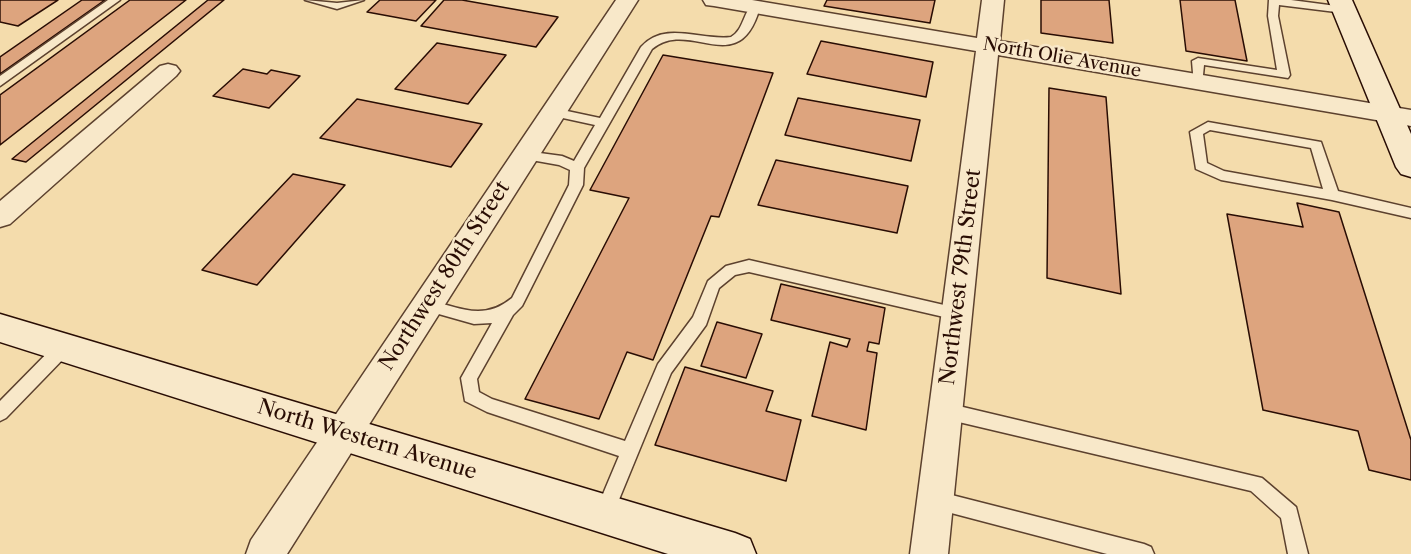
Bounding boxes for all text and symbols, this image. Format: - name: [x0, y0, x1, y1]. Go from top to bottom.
- street label: North Olie Avenue: [981, 33, 1143, 83]
- street label: Northwest 79th Street: [935, 168, 987, 386]
- street label: Northwest 80th Street: [374, 177, 516, 375]
- street label: North Western Avenue: [254, 395, 480, 485]

